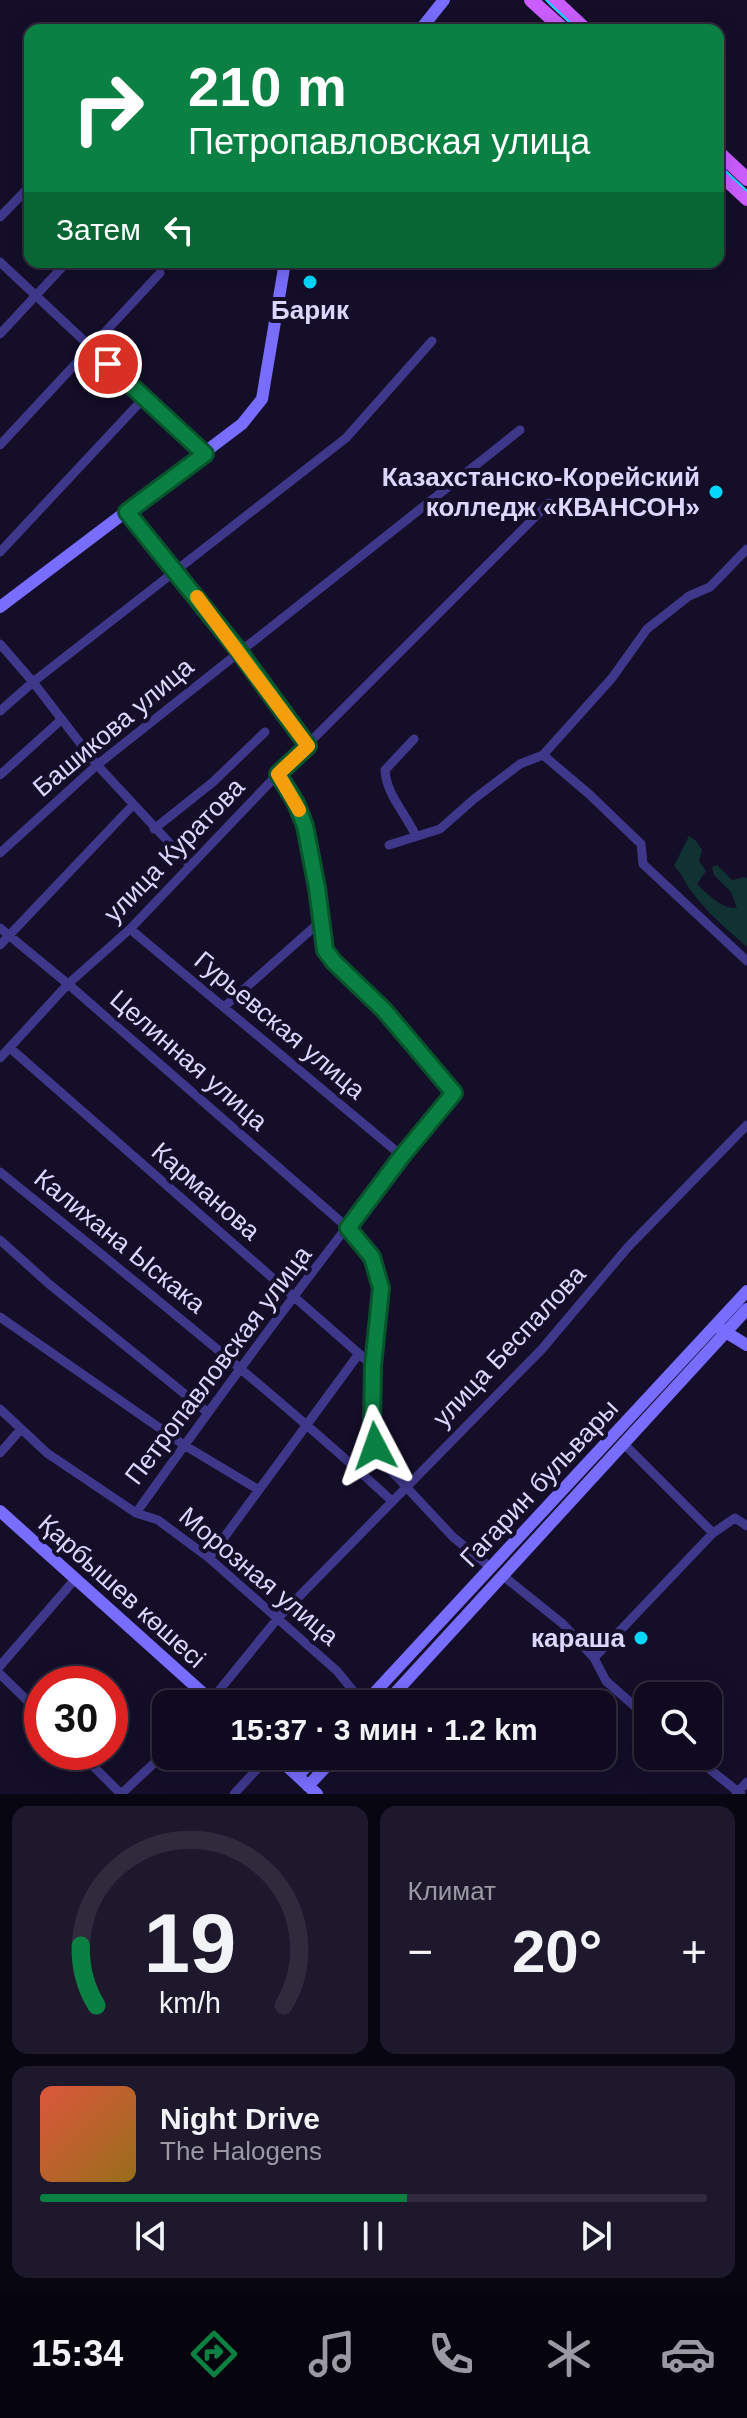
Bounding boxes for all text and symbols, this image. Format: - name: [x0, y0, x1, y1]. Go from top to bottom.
- text: 210 m: [188, 55, 347, 118]
- icon: right: [56, 56, 160, 160]
- text: Петропавловская улица: [188, 121, 590, 162]
- icon: left: [157, 208, 201, 252]
- text: Затем: [56, 213, 141, 246]
- marker: Барик: [301, 273, 319, 291]
- place label: Барик: [271, 295, 350, 325]
- pin: [74, 330, 142, 398]
- icon: arrive: [86, 342, 130, 386]
- place label: Казахстанско-Корейский колледж «КВАНСОН»: [382, 462, 700, 522]
- marker: Казахстанско-Корейский колледж «КВАНСОН»: [707, 483, 725, 501]
- street label: Башикова улица: [27, 651, 200, 803]
- street label: улица Куратова: [98, 771, 251, 928]
- street label: Гурьевская улица: [189, 945, 372, 1105]
- street label: Целинная улица: [104, 984, 274, 1137]
- street label: Карманова: [146, 1136, 267, 1246]
- street label: Калихана Ыскака: [28, 1163, 212, 1319]
- street label: Петропавловская улица: [119, 1240, 318, 1490]
- street label: улица Беспалова: [427, 1259, 592, 1433]
- street label: Гагарин бульвары: [454, 1393, 624, 1573]
- position arrow: [333, 1404, 417, 1488]
- street label: Морозная улица: [173, 1501, 345, 1652]
- street label: Қарбышев көшесі: [32, 1508, 212, 1674]
- place label: караша: [531, 1623, 626, 1653]
- marker: караша: [632, 1629, 650, 1647]
- speed limit sign: 30: [24, 1666, 128, 1770]
- map controls: [634, 1682, 722, 1770]
- button: search: [634, 1682, 722, 1770]
- text: 15:37 · 3 мин · 1.2 km: [230, 1713, 538, 1746]
- text: Климат: [408, 1876, 496, 1906]
- text: 19: [143, 1897, 236, 1990]
- text: 20°: [512, 1918, 603, 1985]
- text: −: [408, 1927, 433, 1976]
- text: +: [681, 1927, 707, 1976]
- text: km/h: [159, 1987, 221, 2019]
- text: Night Drive: [160, 2102, 320, 2135]
- text: The Halogens: [160, 2136, 322, 2166]
- icon: previous: [129, 2214, 173, 2258]
- icon: pause: [351, 2214, 395, 2258]
- icon: next: [574, 2214, 618, 2258]
- icon: directions: [186, 2326, 242, 2382]
- icon: music: [304, 2326, 360, 2382]
- icon: phone: [423, 2326, 479, 2382]
- icon: climate: [541, 2326, 597, 2382]
- icon: car: [660, 2326, 716, 2382]
- text: 15:34: [31, 2333, 123, 2374]

